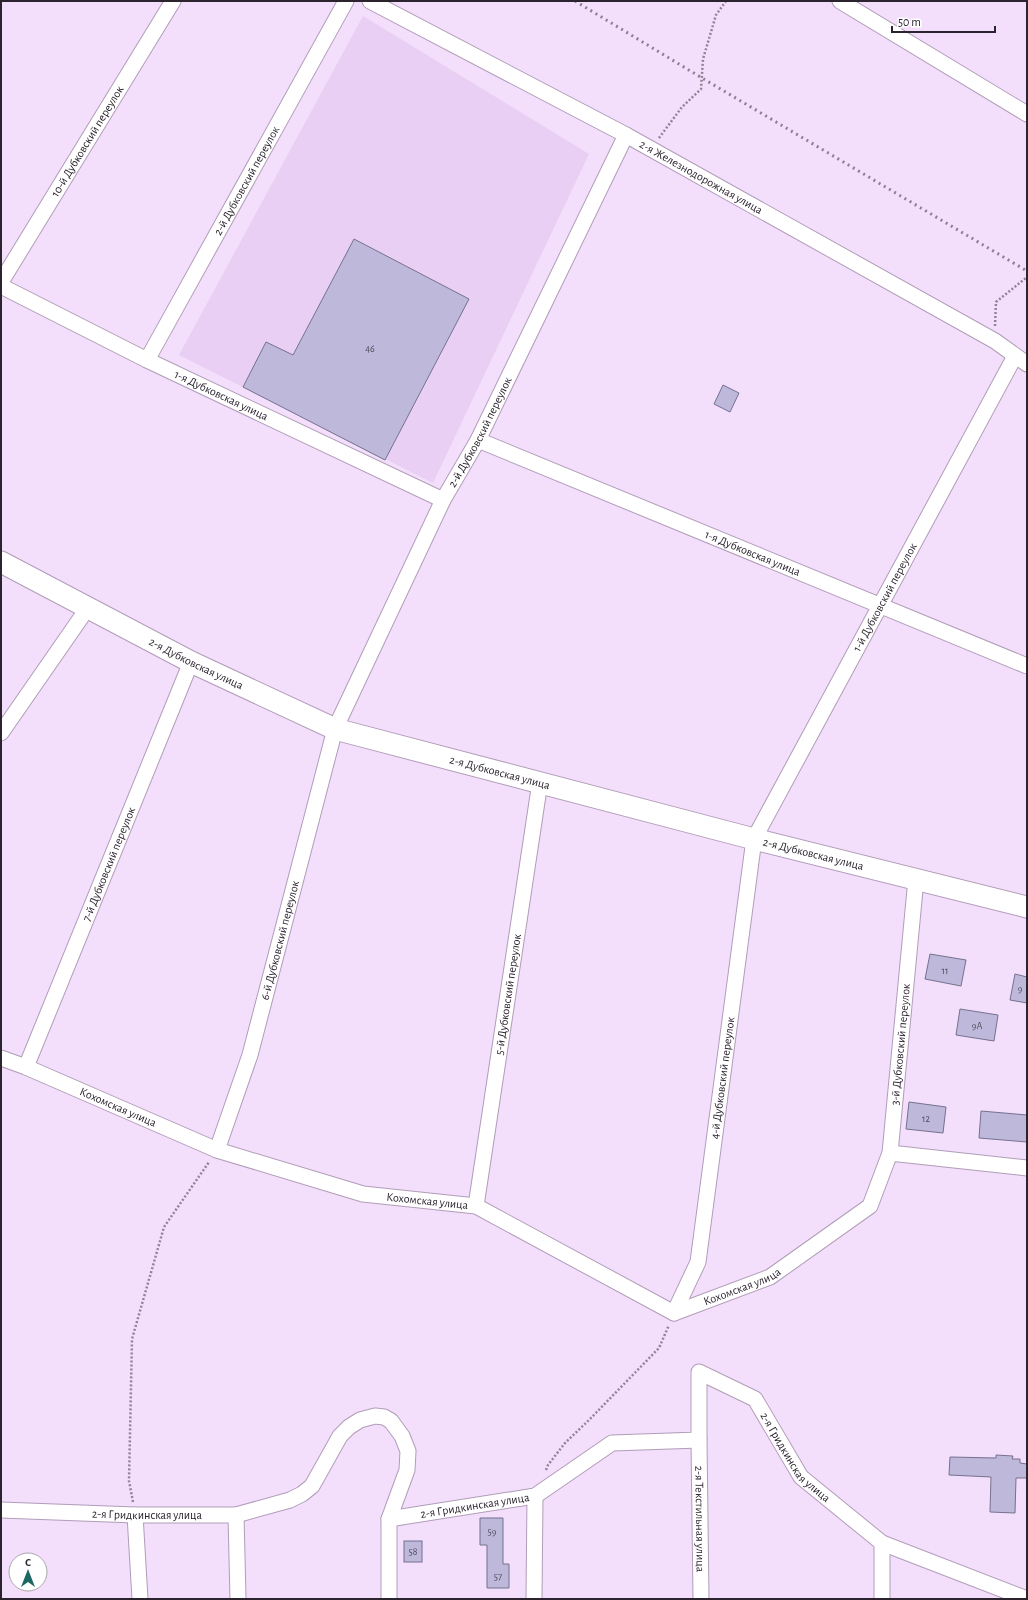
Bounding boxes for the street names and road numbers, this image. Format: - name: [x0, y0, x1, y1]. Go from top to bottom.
- street label: 10-й Дубковский переулок: [49, 83, 126, 199]
- street label: 2-й Дубковский переулок: [211, 124, 282, 237]
- street label: 2-я Железнодорожная улица: [638, 138, 765, 216]
- street label: 1-я Дубковская улица: [173, 368, 271, 423]
- street label: 2-й Дубковский переулок: [446, 375, 514, 489]
- street label: 1-я Дубковская улица: [703, 528, 803, 578]
- street label: 1-й Дубковский переулок: [851, 540, 919, 653]
- street label: 2-я Дубковская улица: [147, 635, 246, 692]
- street label: 2-я Дубковская улица: [448, 753, 552, 791]
- street label: 7-й Дубковский переулок: [80, 805, 137, 923]
- street label: 2-я Дубковская улица: [762, 835, 866, 872]
- street label: 6-й Дубковский переулок: [259, 879, 301, 1001]
- street label: 5-й Дубковский переулок: [493, 933, 523, 1056]
- street label: 3-й Дубковский переулок: [889, 982, 912, 1106]
- street label: 4-й Дубковский переулок: [708, 1016, 736, 1140]
- street label: Кохомская улица: [78, 1085, 159, 1129]
- street label: Кохомская улица: [386, 1191, 469, 1211]
- street label: Кохомская улица: [702, 1265, 783, 1307]
- street label: 2-я Гридкинская улица: [758, 1410, 833, 1505]
- street label: 2-я Текстильная улица: [693, 1466, 707, 1573]
- street label: 2-я Гридкинская улица: [420, 1491, 531, 1520]
- street label: 2-я Гридкинская улица: [92, 1507, 202, 1522]

